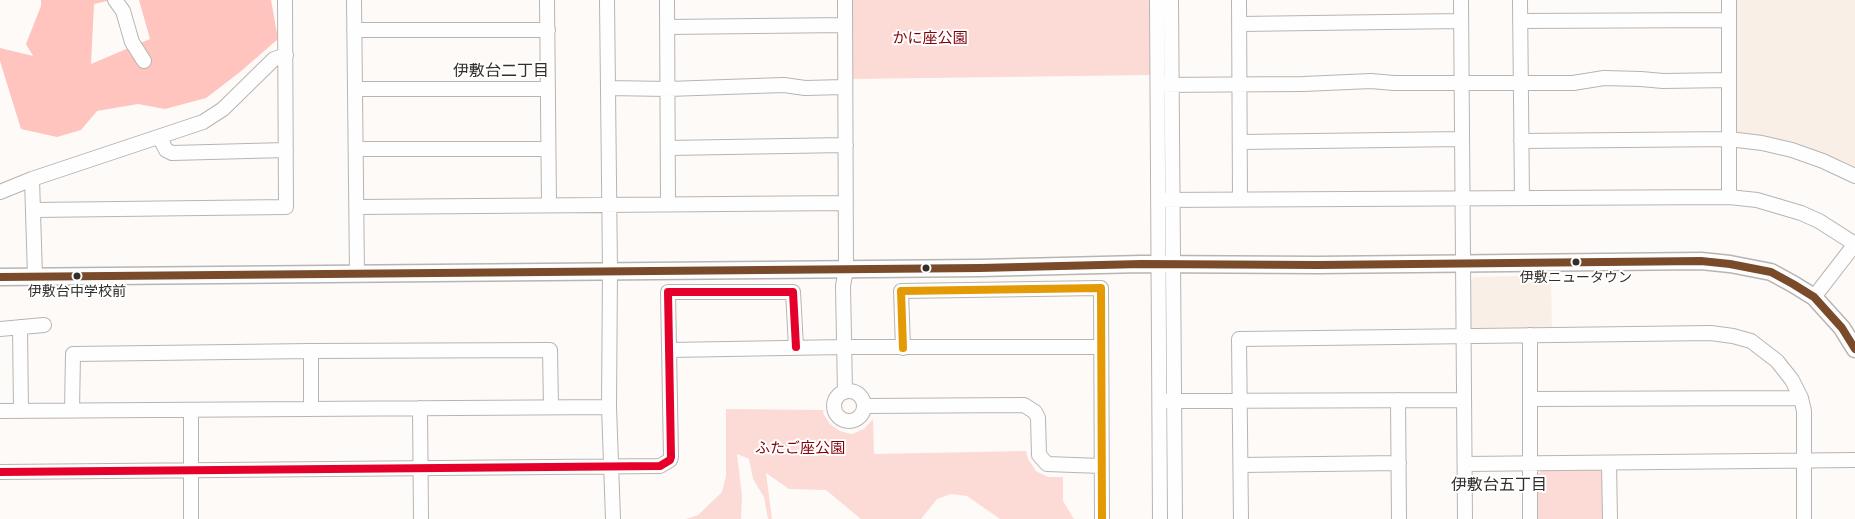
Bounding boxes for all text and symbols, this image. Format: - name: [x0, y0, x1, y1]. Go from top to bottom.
- park label: かに座公園: [893, 30, 967, 48]
- district label: 伊敷台二丁目: [453, 61, 549, 81]
- marker: 伊敷ニュータウン: [1571, 257, 1581, 267]
- unlabelled marker: [921, 263, 931, 273]
- place label: 伊敷ニュータウン: [1520, 270, 1632, 286]
- marker: 伊敷台中学校前: [72, 271, 82, 281]
- place label: 伊敷台中学校前: [28, 284, 126, 300]
- park label: ふたご座公園: [755, 440, 845, 458]
- district label: 伊敷台五丁目: [1451, 475, 1547, 495]

